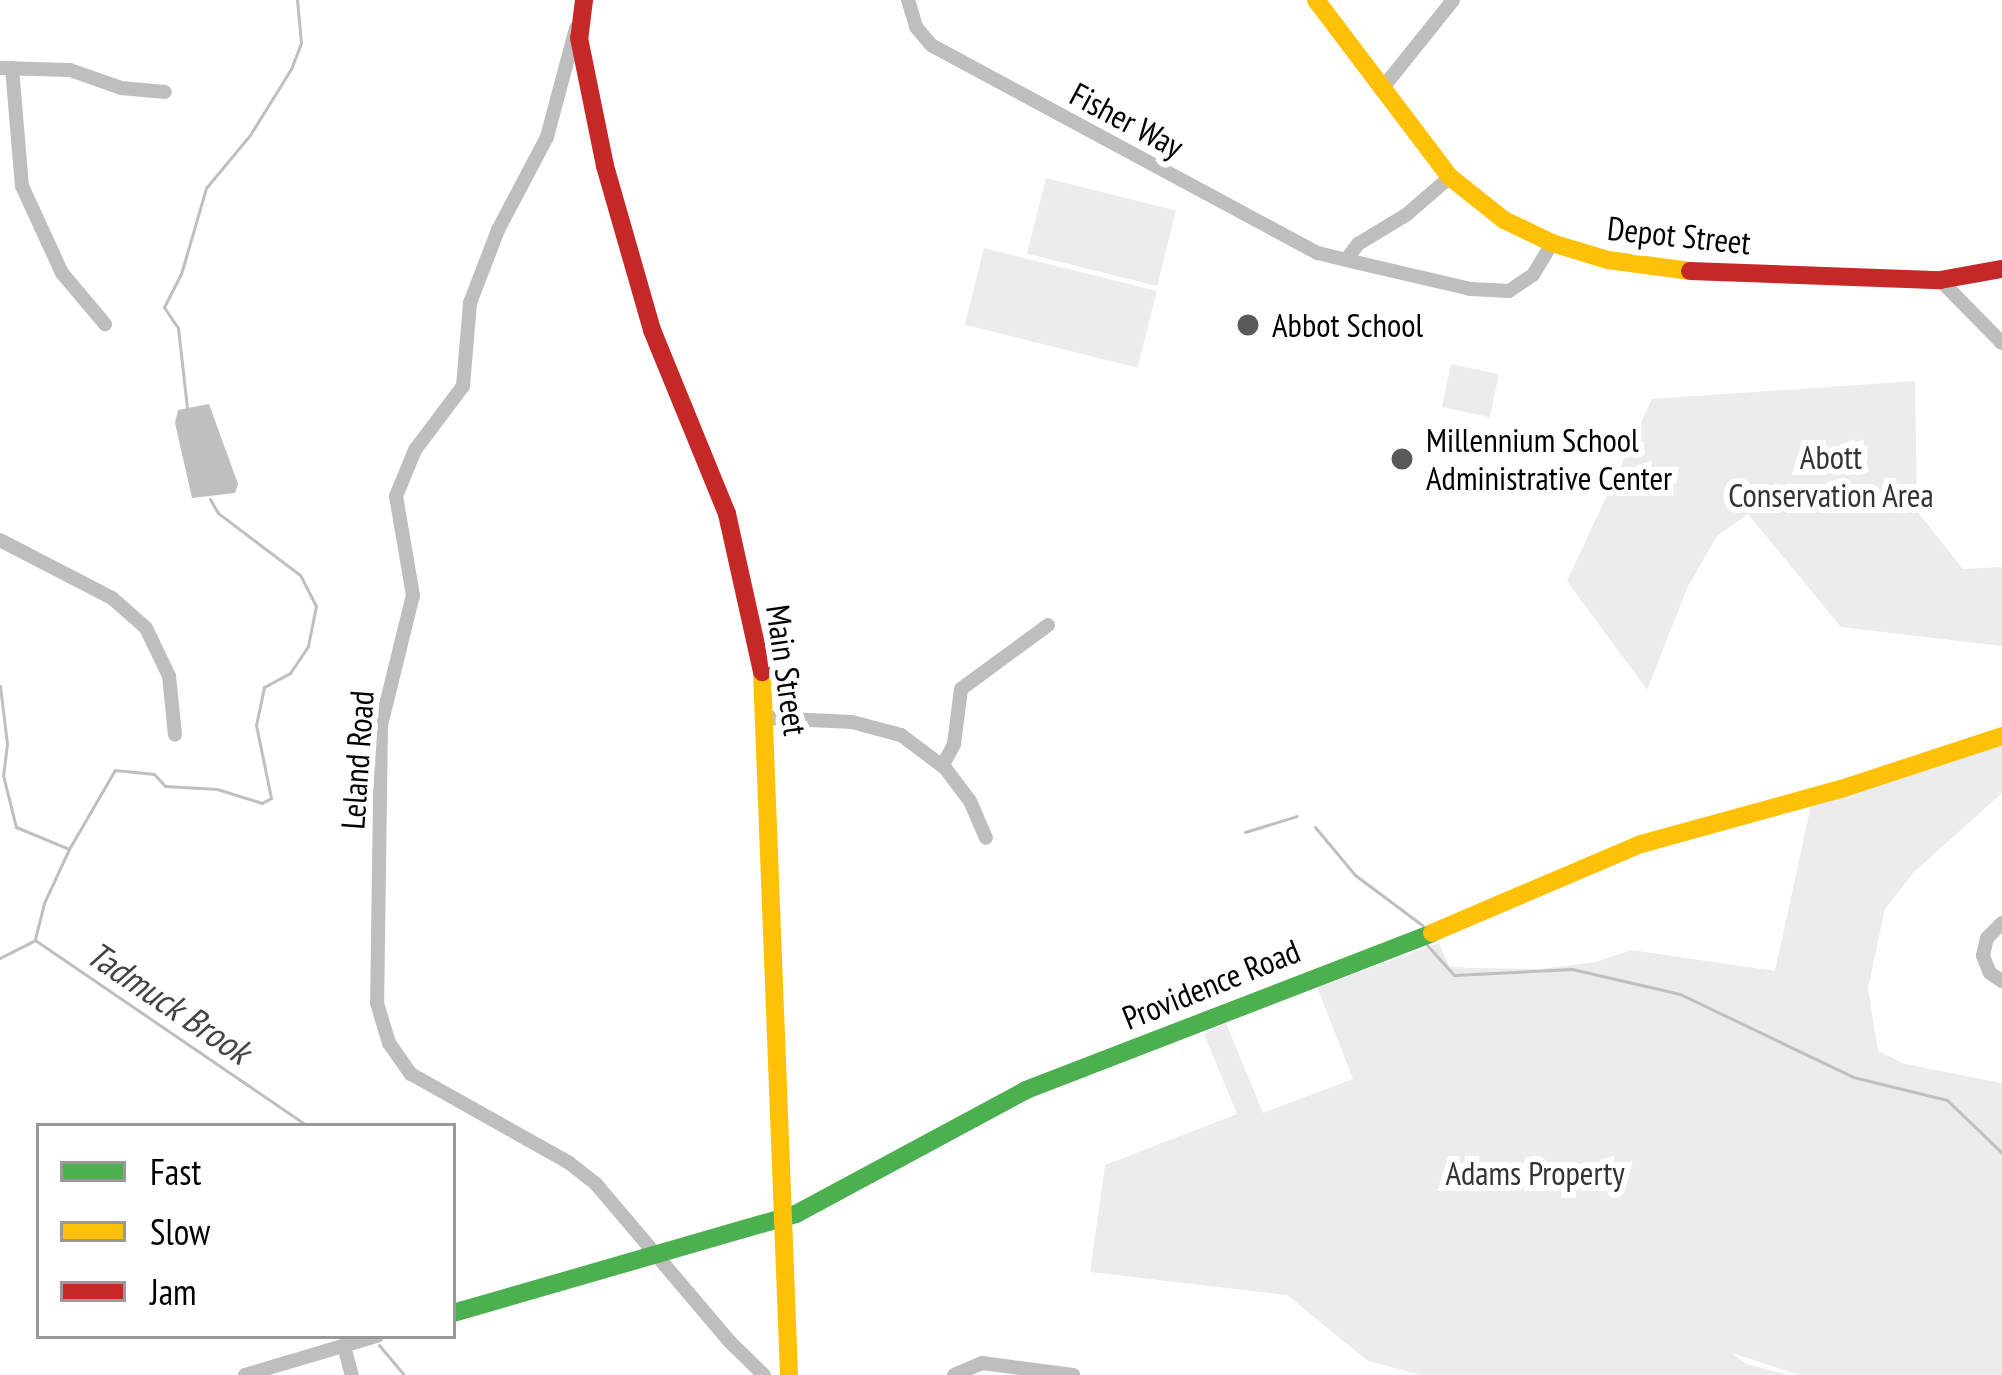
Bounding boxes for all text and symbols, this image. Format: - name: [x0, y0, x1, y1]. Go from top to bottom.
- street label: Fisher Way: [1063, 74, 1191, 166]
- street label: Depot Street: [1605, 208, 1753, 262]
- place label: Abbot School: [1272, 305, 1423, 345]
- marker: Abbot School: [1235, 312, 1261, 338]
- place label: Millennium School Administrative Center: [1426, 420, 1672, 498]
- park label: Abott Conservation Area: [1728, 437, 1934, 515]
- marker: Millennium School Administrative Center: [1389, 446, 1415, 472]
- street label: Main Street: [758, 602, 816, 738]
- street label: Leland Road: [332, 689, 382, 831]
- water label: Tadmuck Brook: [79, 931, 259, 1073]
- street label: Providence Road: [1117, 931, 1305, 1037]
- legend: [36, 1123, 456, 1339]
- text: Fast: [150, 1148, 201, 1195]
- park label: Adams Property: [1445, 1153, 1625, 1193]
- text: Slow: [150, 1208, 210, 1255]
- text: Jam: [150, 1268, 197, 1315]

